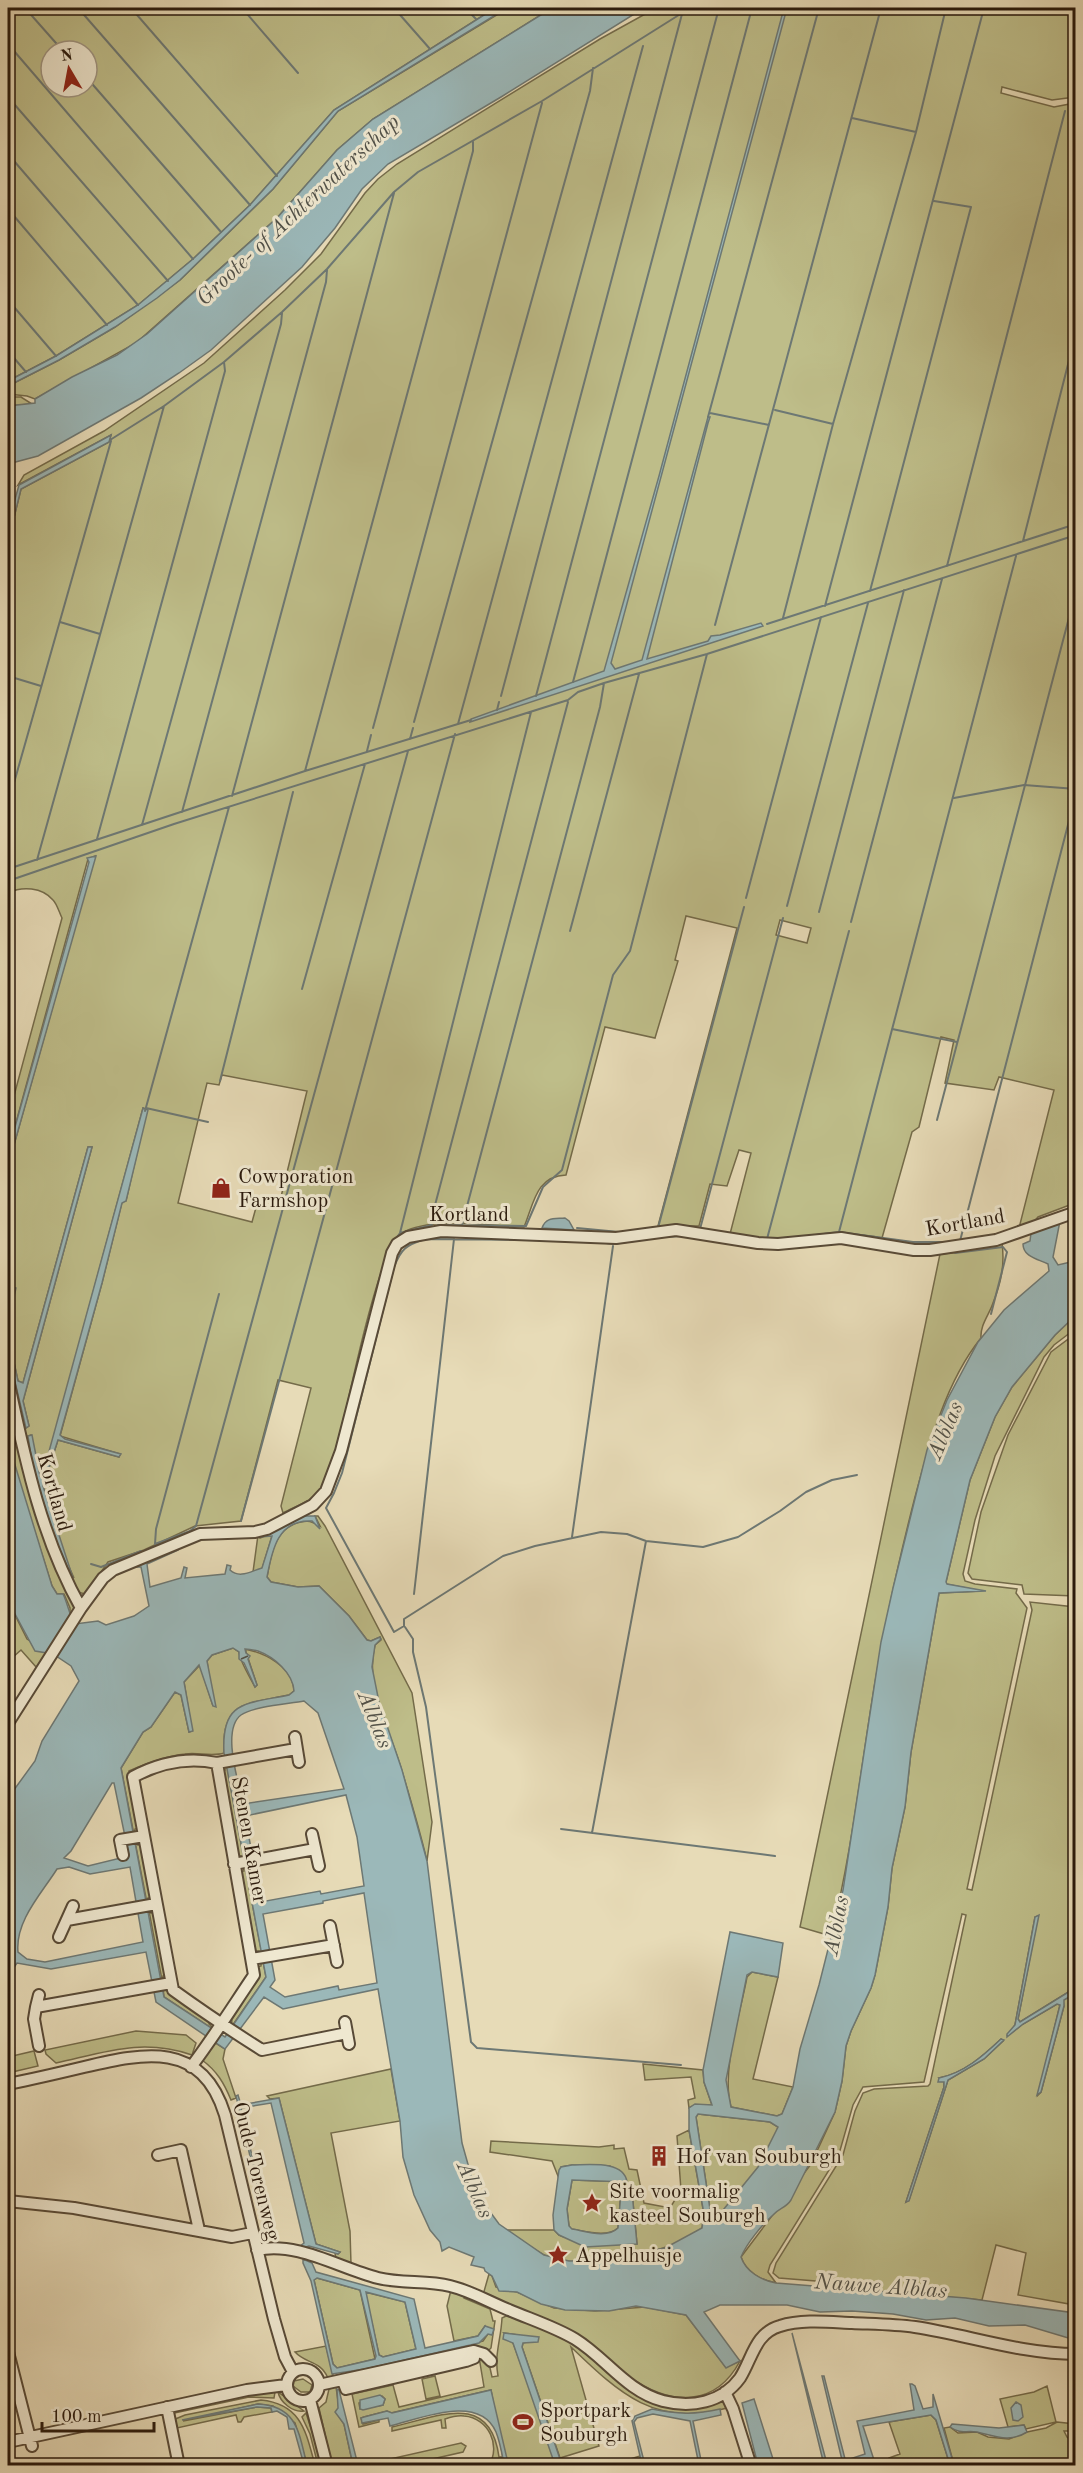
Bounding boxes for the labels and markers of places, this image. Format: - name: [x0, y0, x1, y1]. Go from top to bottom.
- place label: Cowporation Farmshop: [238, 1167, 354, 1212]
- shop icon: Cowporation Farmshop: [209, 1176, 233, 1200]
- building icon: Hof van Souburgh: [647, 2144, 671, 2168]
- place label: Hof van Souburgh: [676, 2147, 842, 2168]
- place label: Site voormalig kasteel Souburgh: [609, 2182, 766, 2227]
- place icon: Site voormalig kasteel Souburgh: [580, 2191, 604, 2215]
- place icon: Appelhuisje: [546, 2243, 570, 2267]
- place label: Appelhuisje: [575, 2246, 682, 2267]
- place label: Sportpark Souburgh: [540, 2401, 631, 2446]
- sports icon: Sportpark Souburgh: [511, 2410, 535, 2434]

